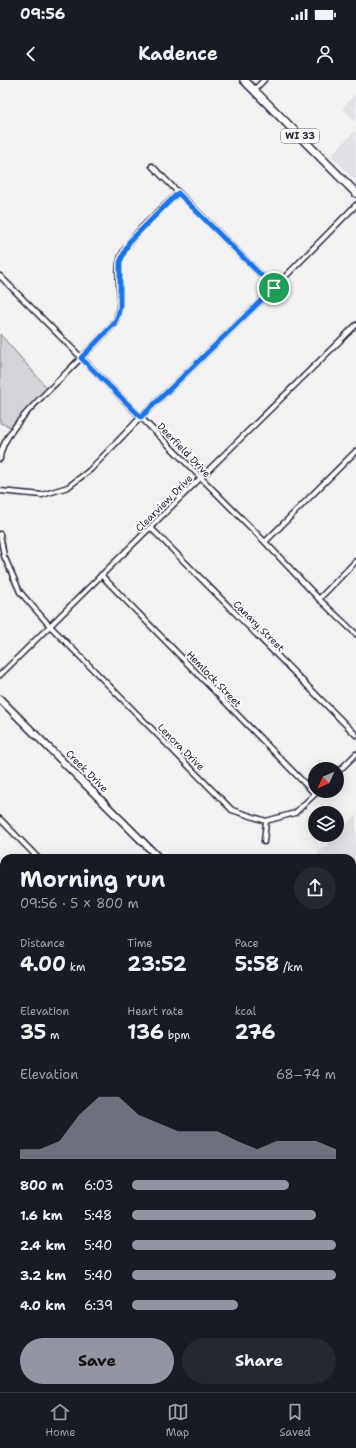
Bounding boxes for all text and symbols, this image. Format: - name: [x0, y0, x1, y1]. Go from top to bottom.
- text: 09:56: [20, 4, 65, 24]
- text: Kadence: [138, 42, 218, 66]
- icon: back: [20, 43, 42, 65]
- icon: person: [314, 43, 336, 65]
- road number: WI 33: [281, 129, 319, 143]
- pin: [257, 271, 291, 305]
- icon: arrive: [263, 277, 285, 299]
- street label: Deerfield Drive: [155, 420, 214, 480]
- street label: Clearview Drive: [133, 471, 196, 534]
- street label: Canary Street: [231, 598, 287, 654]
- street label: Hemlock Street: [184, 648, 244, 710]
- street label: Lenora Drive: [155, 721, 207, 773]
- street label: Creek Drive: [63, 747, 111, 795]
- north arrow: [308, 762, 344, 798]
- map controls: [308, 762, 344, 842]
- button: layers: [308, 806, 344, 842]
- text: Morning run: [20, 865, 165, 894]
- button: share: [294, 867, 336, 909]
- text: 09:56 · 5 × 800 m: [20, 895, 139, 912]
- text: Distance: [20, 936, 65, 951]
- text: Time: [127, 936, 153, 951]
- text: Pace: [235, 936, 259, 951]
- text: 4.00: [20, 951, 66, 977]
- text: 23:52: [127, 951, 187, 977]
- text: 5:58: [235, 951, 279, 977]
- text: km: [66, 960, 85, 975]
- text: /km: [279, 960, 303, 975]
- text: Elevation: [20, 1004, 69, 1019]
- text: Heart rate: [127, 1004, 183, 1019]
- text: kcal: [235, 1004, 256, 1019]
- text: 35: [20, 1019, 46, 1045]
- text: 136: [127, 1019, 164, 1045]
- text: 276: [235, 1019, 276, 1045]
- text: m: [46, 1028, 60, 1043]
- text: bpm: [164, 1028, 190, 1043]
- text: Elevation: [20, 1066, 78, 1083]
- text: 68–74 m: [276, 1066, 336, 1083]
- text: 800 m: [20, 1177, 64, 1194]
- text: 6:03: [84, 1177, 113, 1194]
- text: 1.6 km: [20, 1207, 63, 1224]
- text: 5:48: [84, 1207, 112, 1224]
- text: 2.4 km: [20, 1237, 66, 1254]
- text: 5:40: [84, 1237, 112, 1254]
- text: 3.2 km: [20, 1267, 66, 1284]
- text: 5:40: [84, 1267, 112, 1284]
- text: 4.0 km: [20, 1297, 66, 1314]
- text: 6:39: [84, 1297, 113, 1314]
- button: Save: [20, 1338, 174, 1384]
- button: Share: [182, 1338, 336, 1384]
- tab: Home: [45, 1401, 75, 1440]
- tab: Map: [166, 1401, 189, 1440]
- tab: Saved: [280, 1401, 311, 1440]

